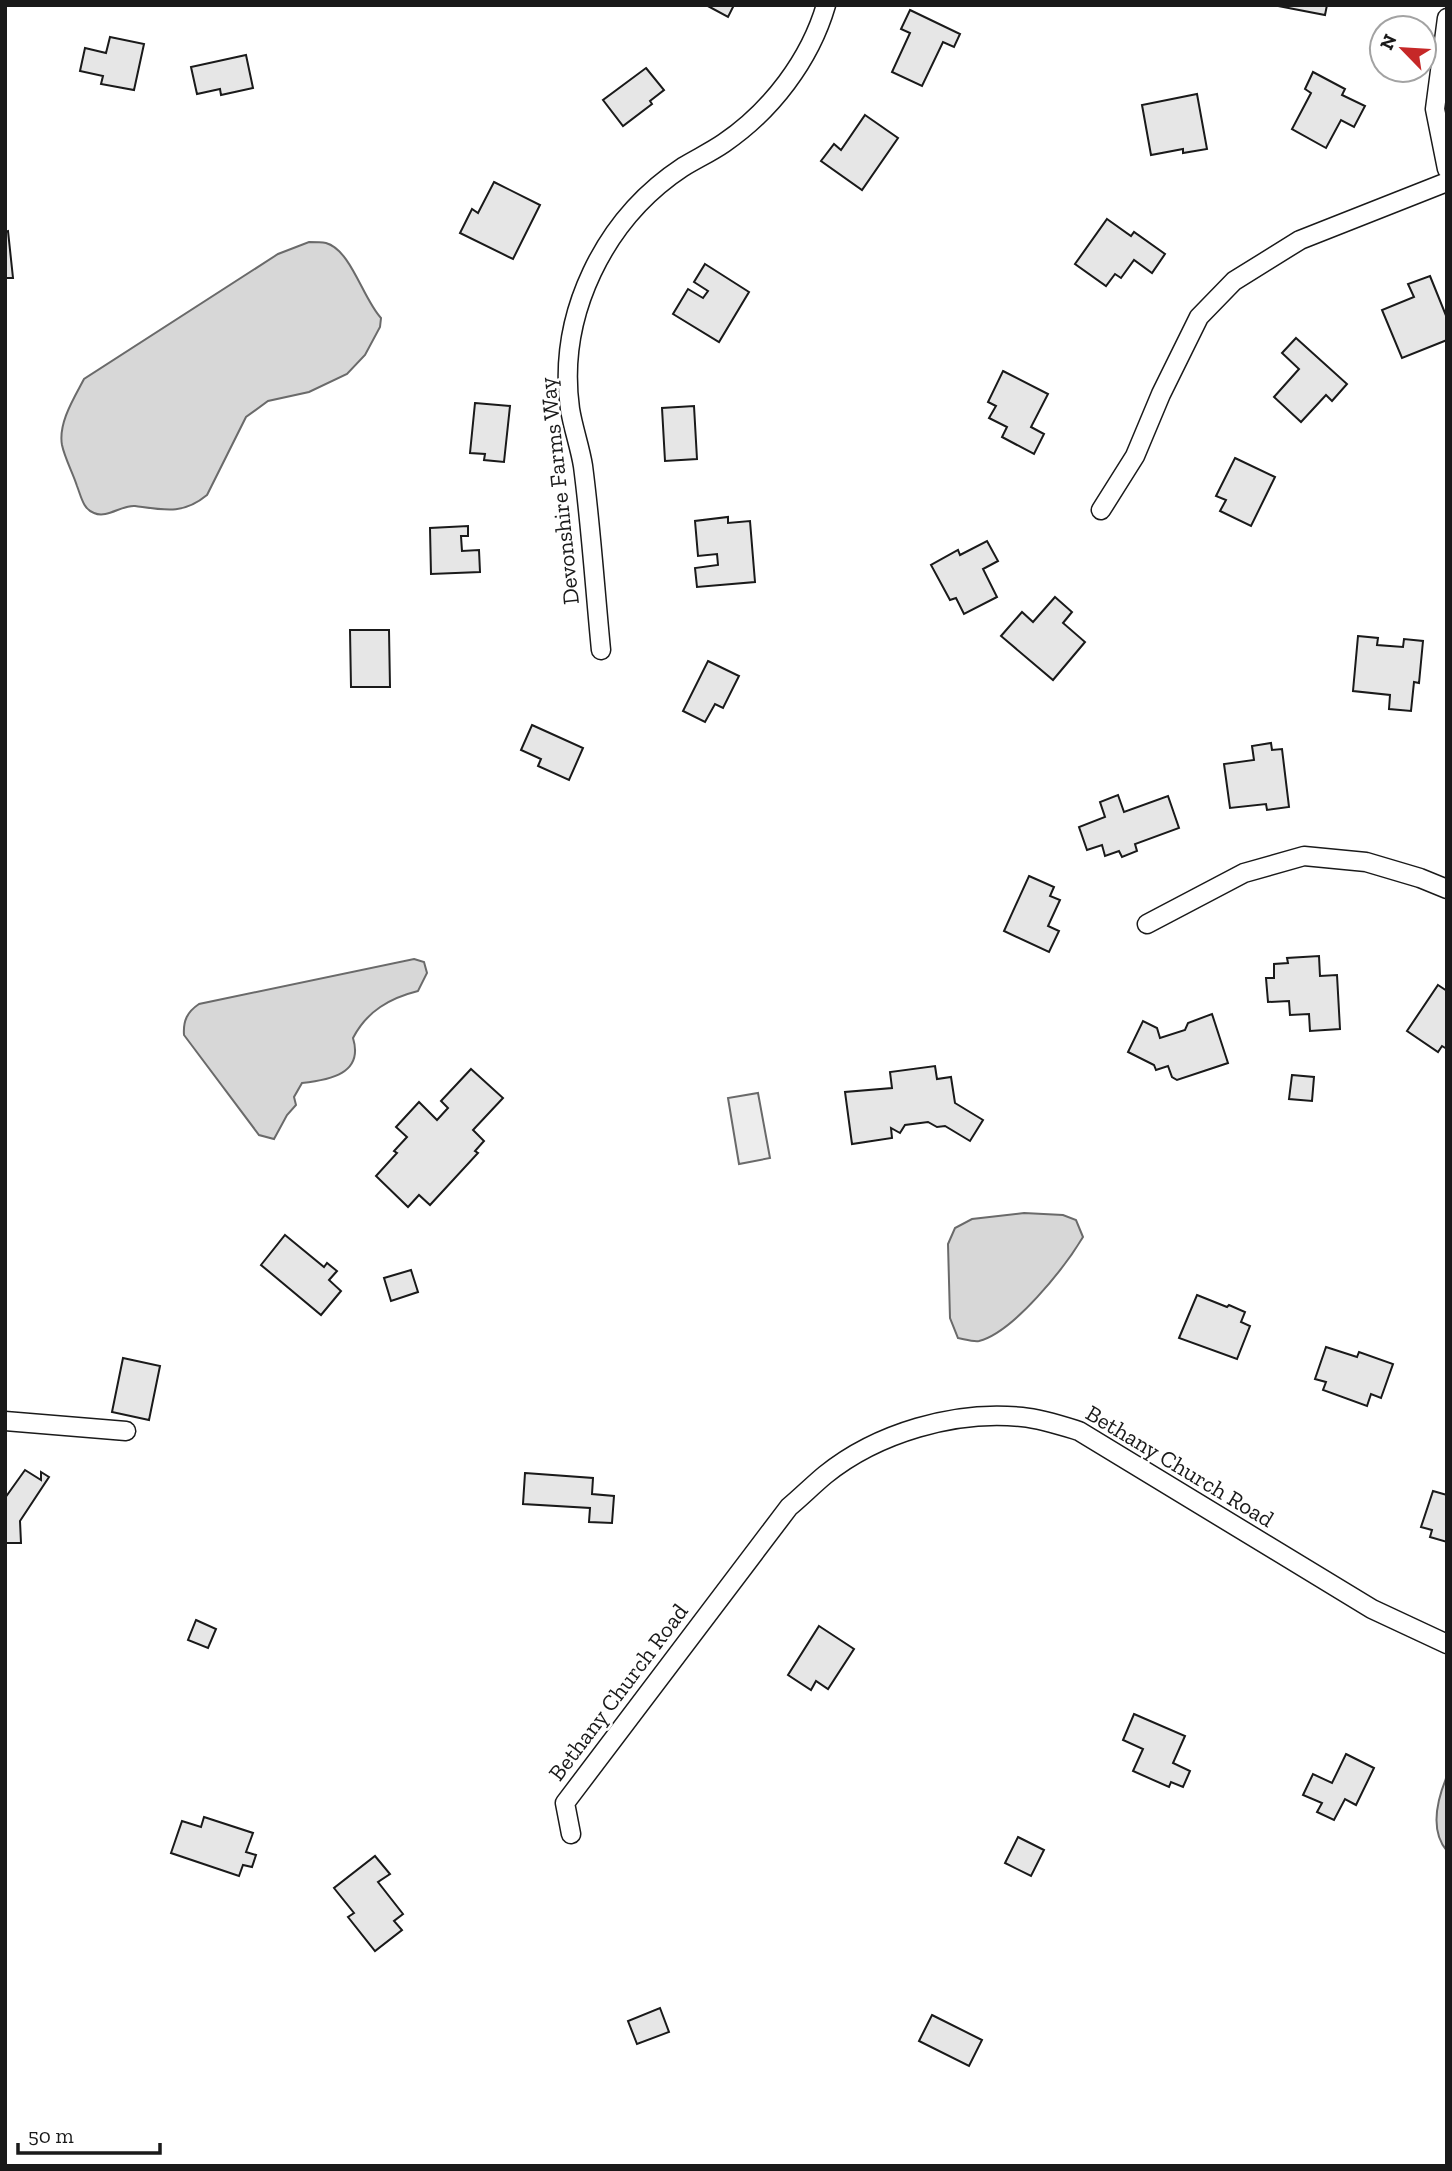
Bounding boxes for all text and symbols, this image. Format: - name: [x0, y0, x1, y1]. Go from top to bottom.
- north arrow: [1368, 14, 1438, 84]
- text: N: [1375, 31, 1402, 53]
- street label: Devonshire Farms Way: [533, 376, 585, 606]
- street label: Bethany Church Road: [1081, 1399, 1279, 1533]
- street label: Bethany Church Road: [542, 1598, 694, 1786]
- scale bar: [18, 2112, 159, 2156]
- text: 50 m: [28, 2123, 74, 2148]

